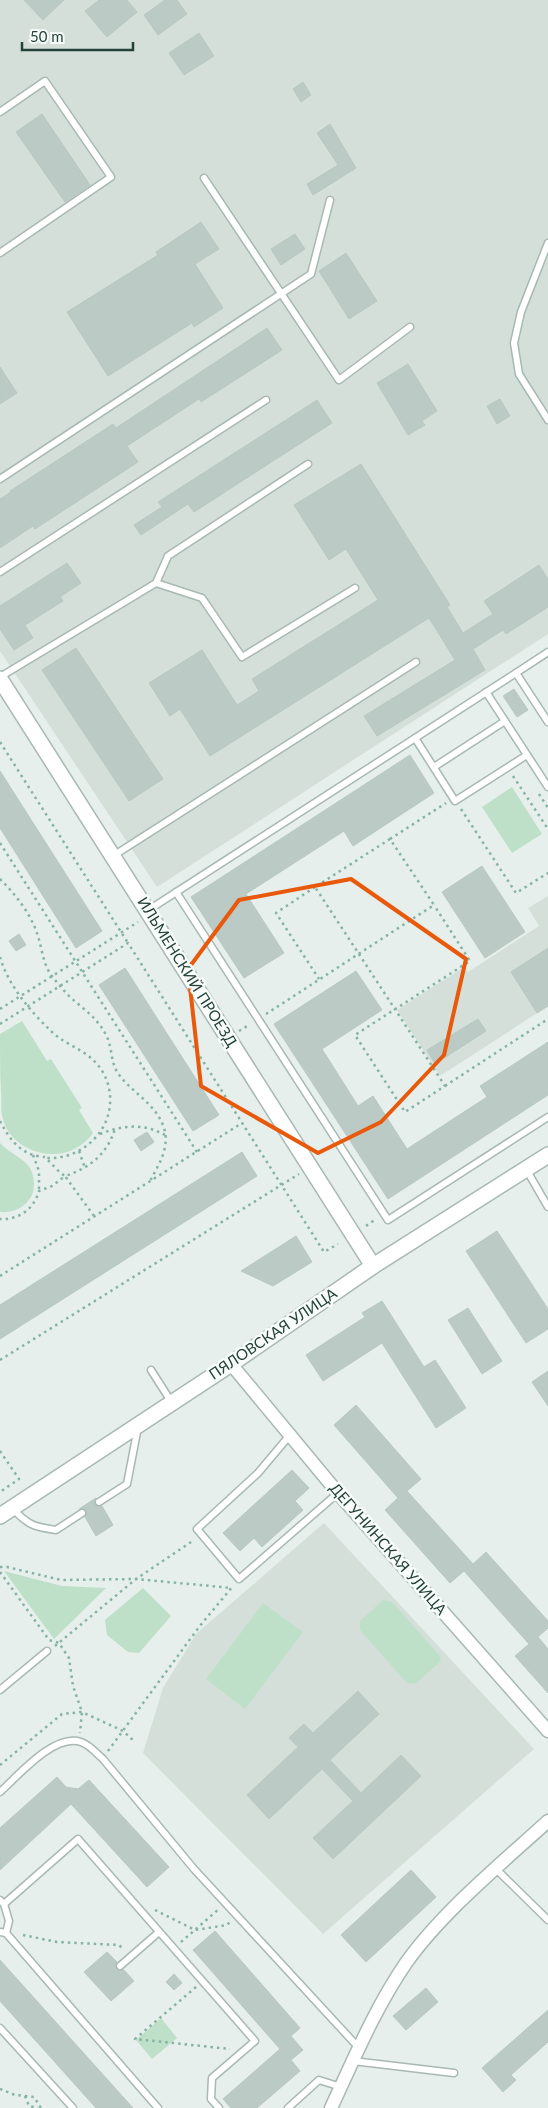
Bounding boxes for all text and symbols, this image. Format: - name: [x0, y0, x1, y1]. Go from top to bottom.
- scale bar: [22, 20, 134, 52]
- text: 50 m: [30, 27, 64, 45]
- street label: ИЛЬМЕНСКИЙ ПРОЕЗД: [134, 893, 242, 1050]
- street label: ПЯЛОВСКАЯ УЛИЦА: [205, 1283, 340, 1383]
- street label: ДЕГУНИНСКАЯ УЛИЦА: [327, 1479, 452, 1619]

